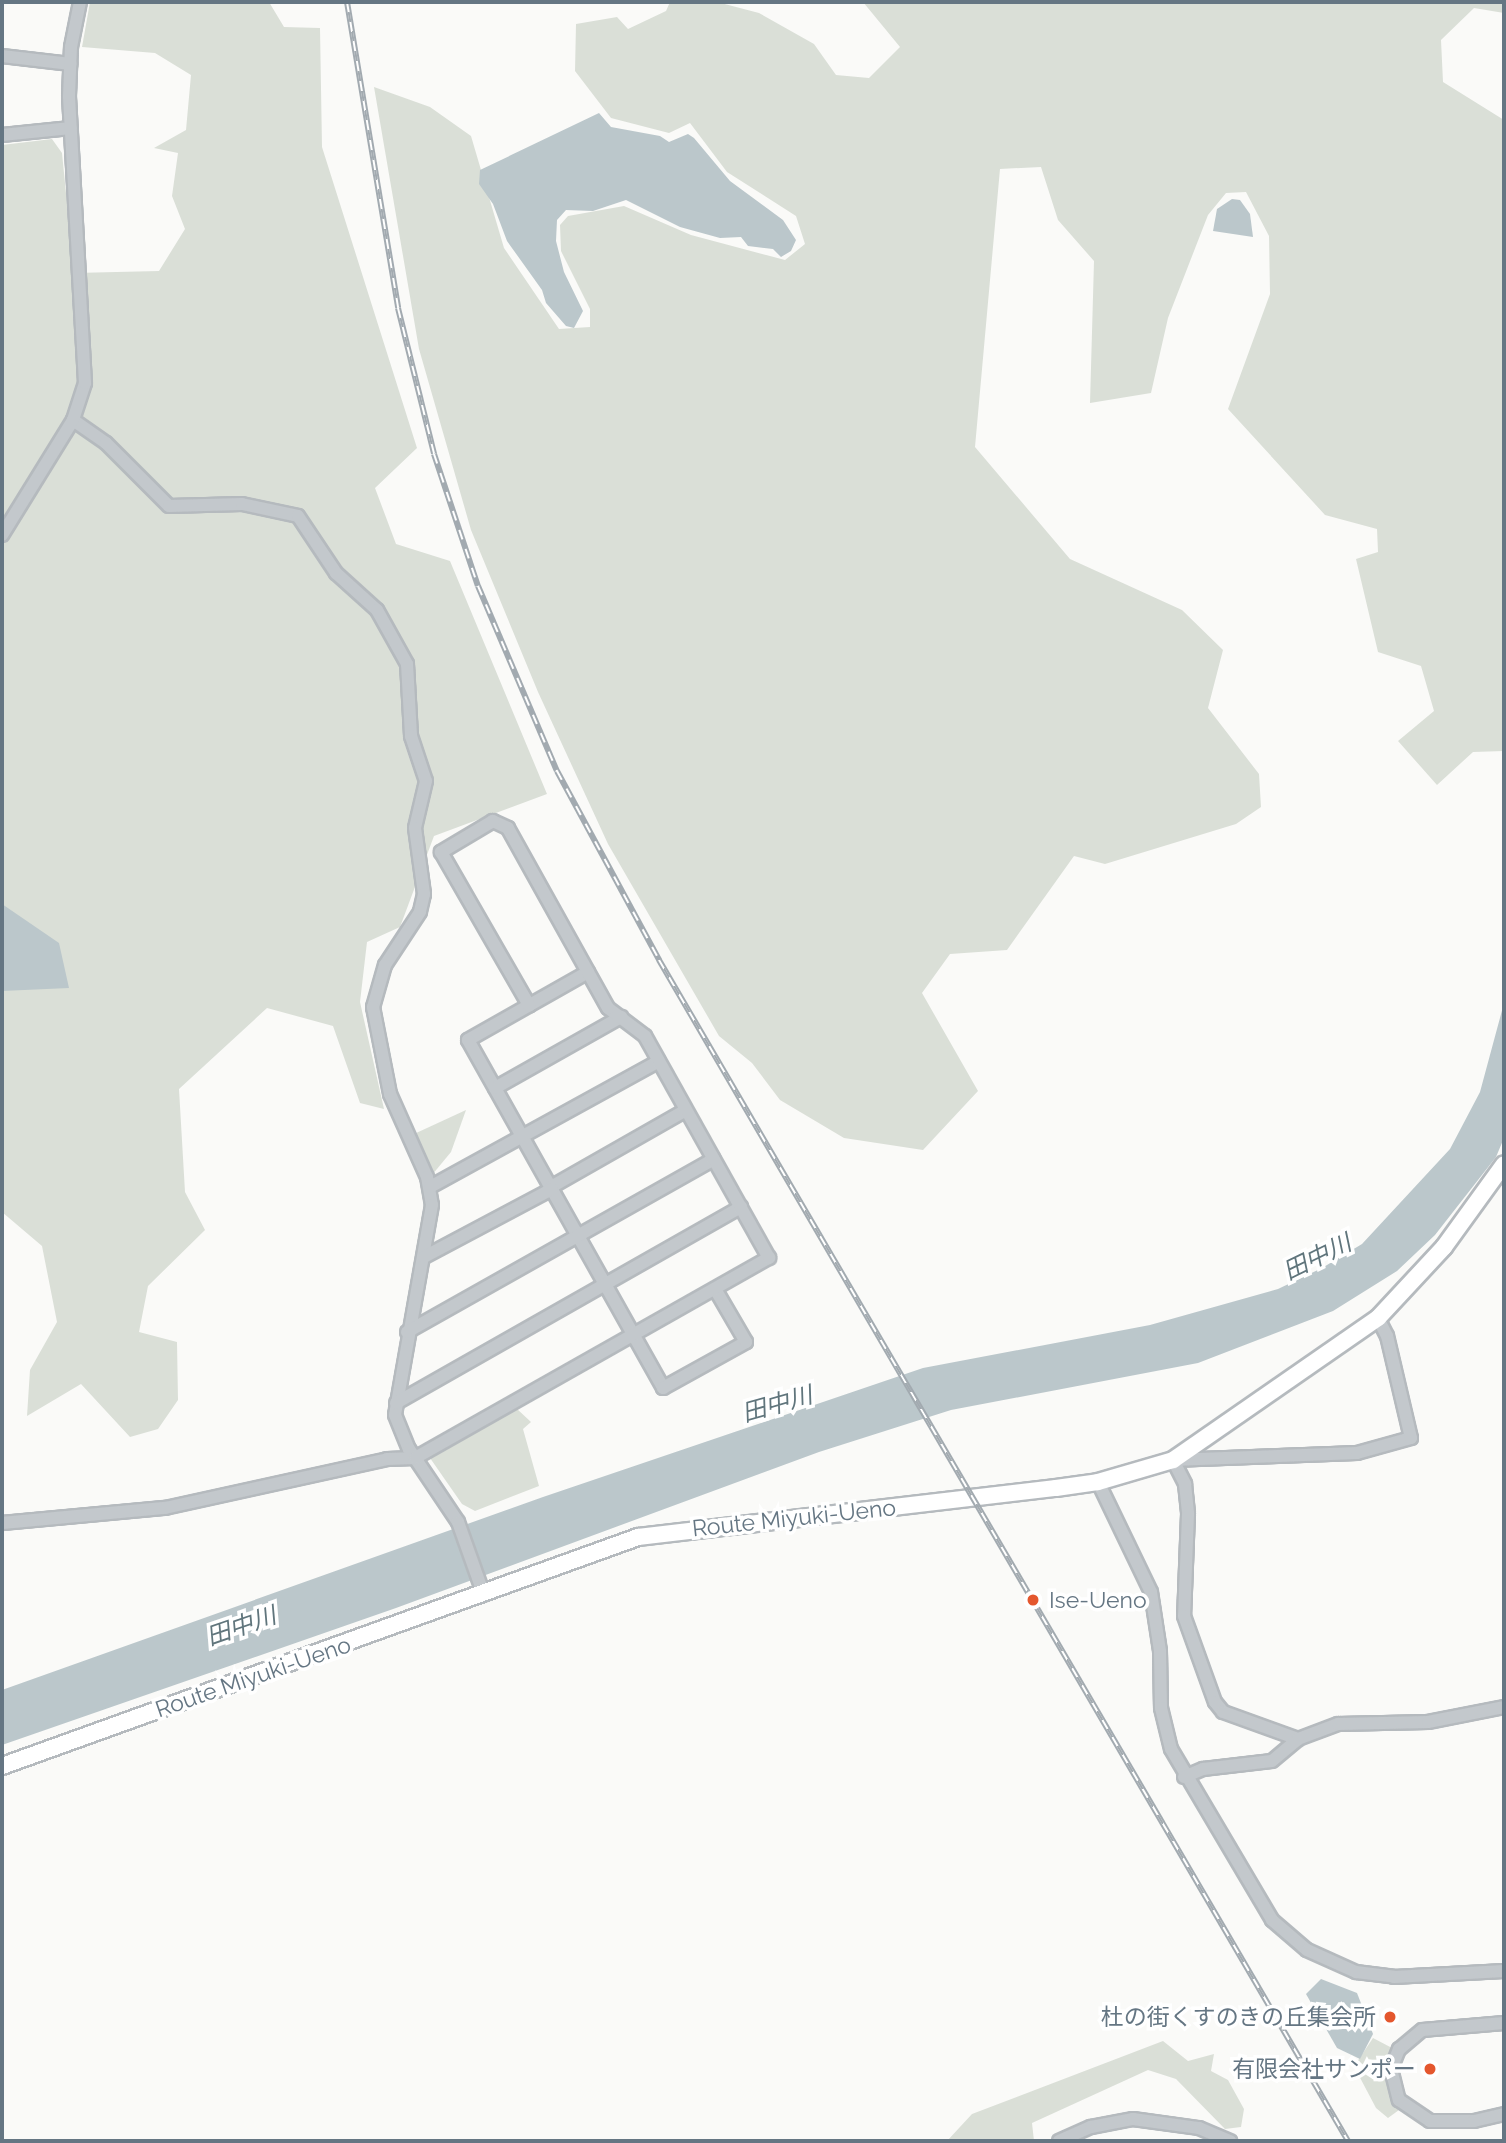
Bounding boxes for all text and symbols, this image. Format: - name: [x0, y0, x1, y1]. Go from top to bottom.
- water label: 田中川: [1278, 1228, 1356, 1286]
- water label: 田中川: [738, 1380, 816, 1428]
- street label: Route Miyuki-Ueno: [691, 1494, 897, 1542]
- place label: Ise-Ueno: [1049, 1586, 1147, 1614]
- marker: Ise-Ueno: [1023, 1590, 1043, 1610]
- water label: 田中川: [202, 1601, 280, 1651]
- street label: Route Miyuki-Ueno: [152, 1631, 354, 1723]
- place label: 杜の街くすのきの丘集会所: [1100, 2003, 1376, 2031]
- marker: 杜の街くすのきの丘集会所: [1382, 2009, 1398, 2025]
- place label: 有限会社サンポー: [1232, 2055, 1416, 2083]
- marker: 有限会社サンポー: [1422, 2061, 1438, 2077]

